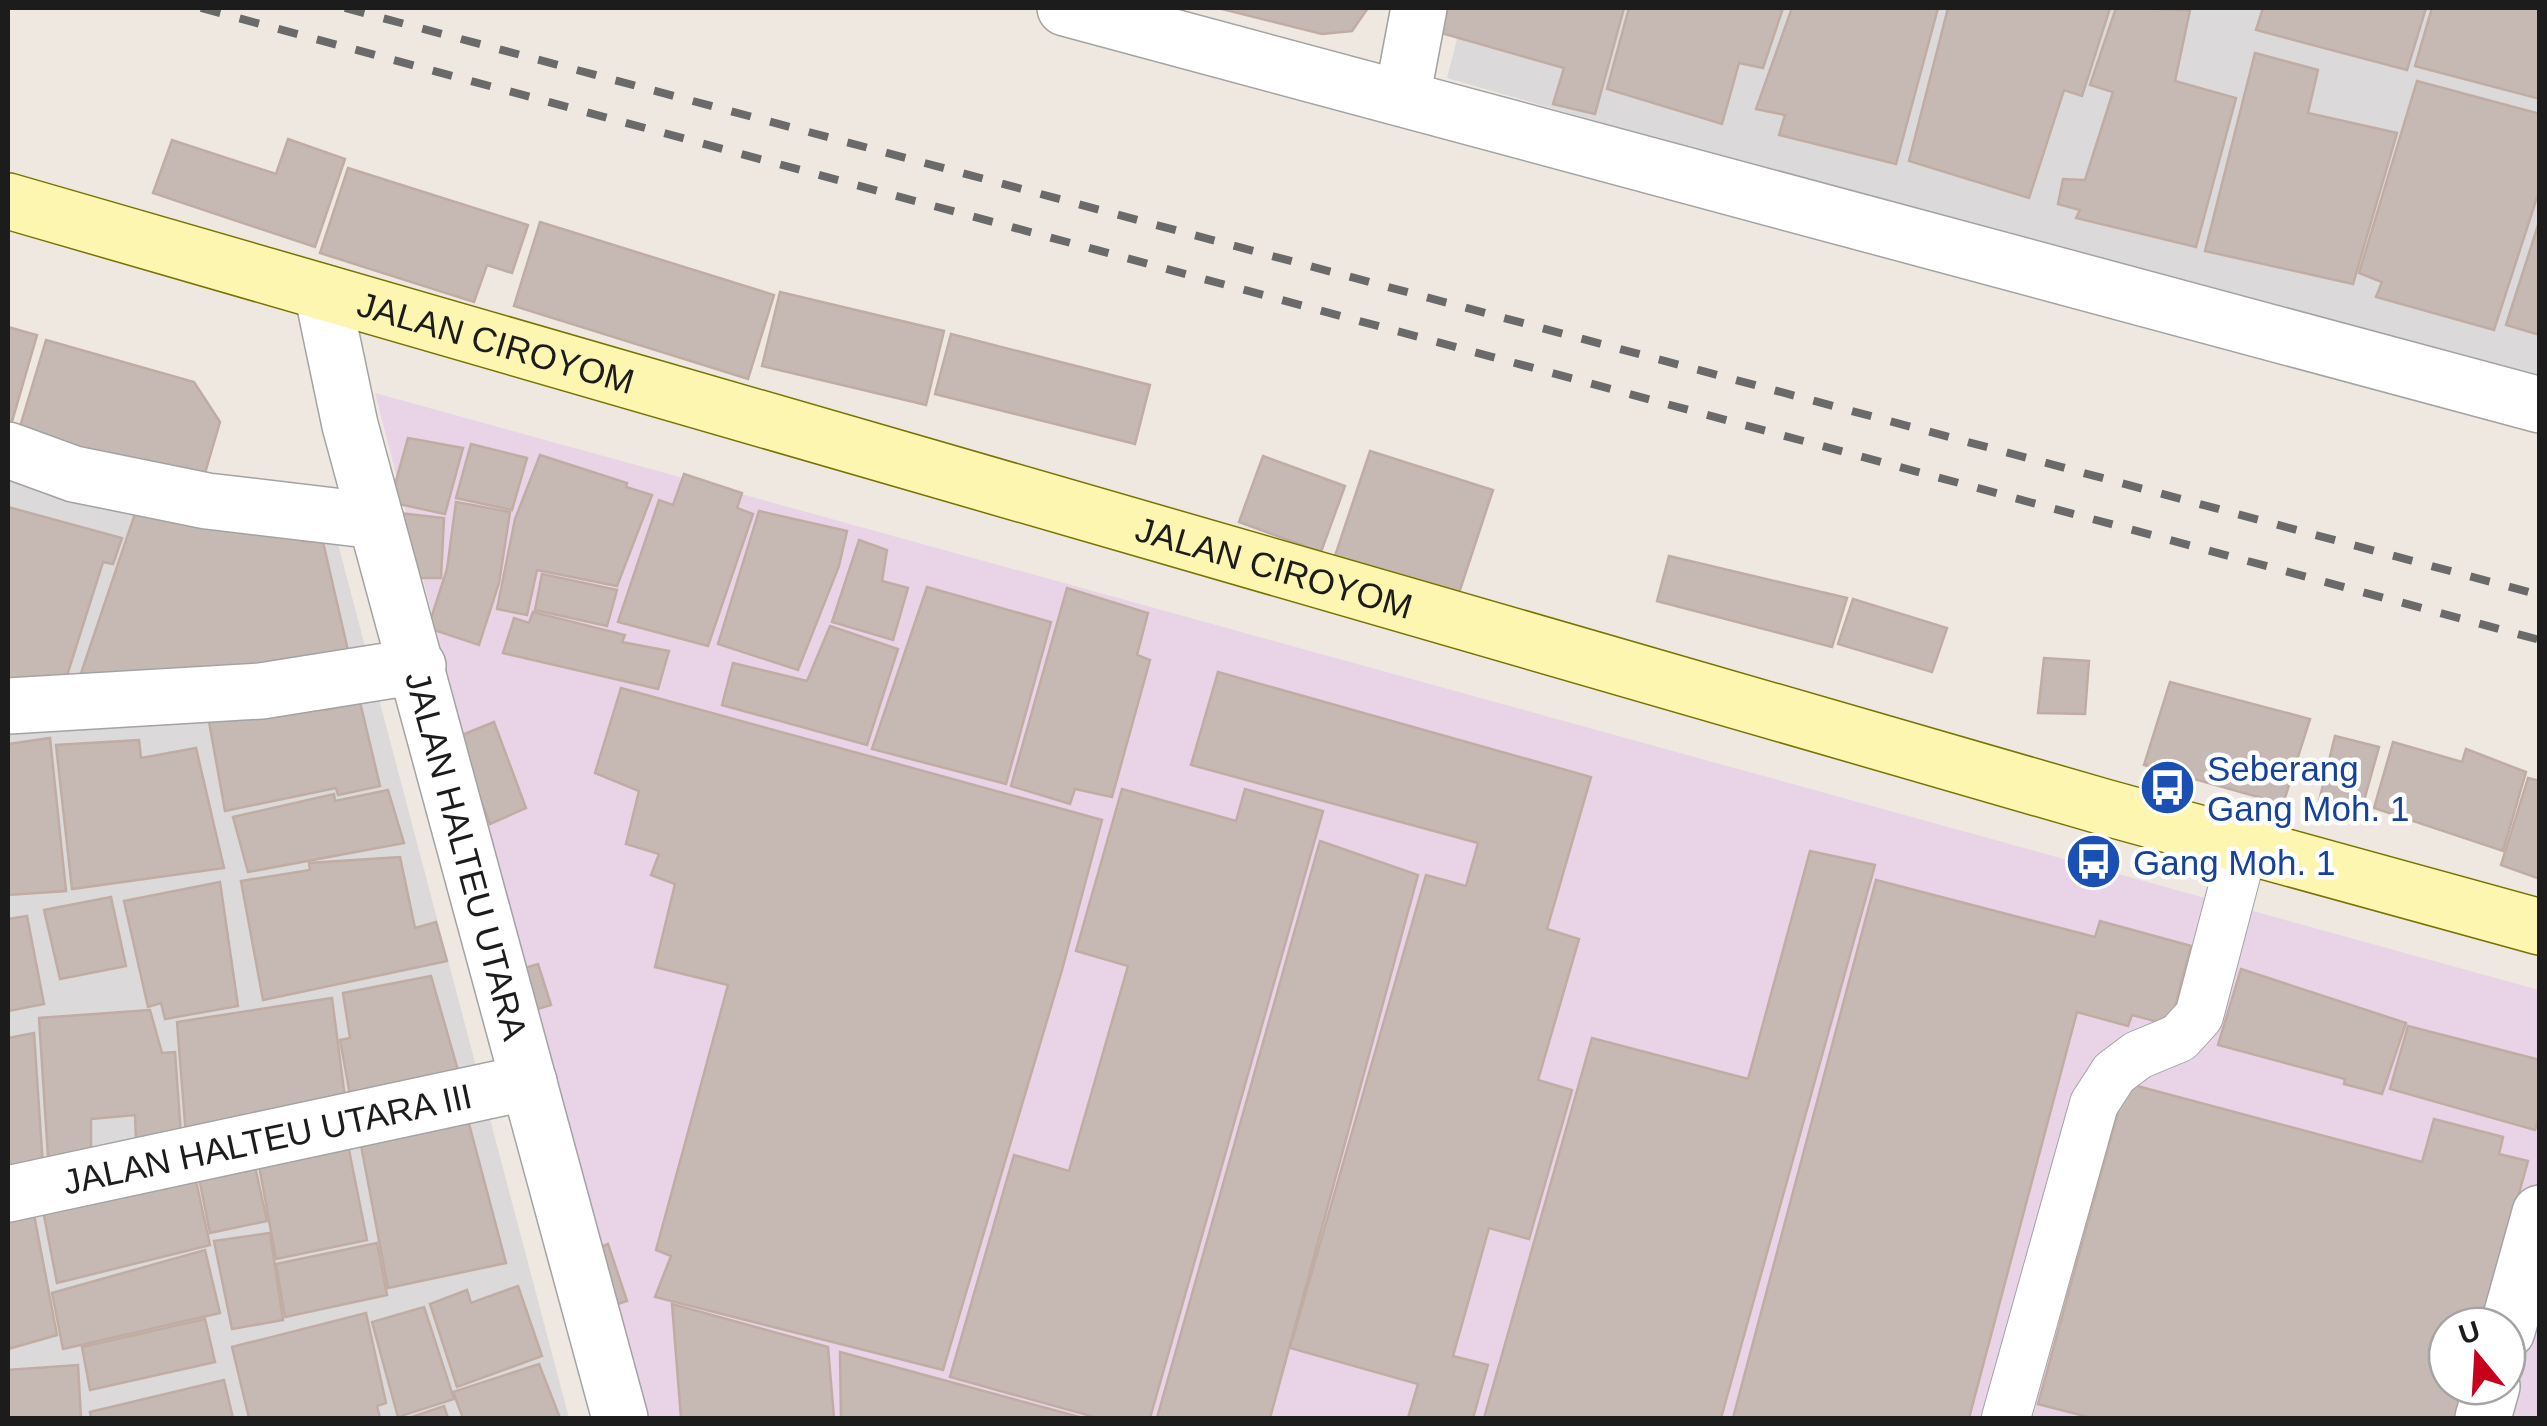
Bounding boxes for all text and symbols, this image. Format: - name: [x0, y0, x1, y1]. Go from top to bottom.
- street label: JALAN CIROYOM: [353, 284, 639, 401]
- street label: JALAN CIROYOM: [1131, 509, 1417, 626]
- street label: JALAN HALTEU UTARA: [398, 667, 536, 1045]
- place label: Seberang Gang Moh. 1: [2207, 749, 2409, 828]
- bus stop icon: Seberang Gang Moh. 1: [2138, 758, 2198, 818]
- bus stop icon: Gang Moh. 1: [2064, 832, 2124, 892]
- place label: Gang Moh. 1: [2133, 843, 2335, 882]
- street label: JALAN HALTEU UTARA III: [59, 1075, 475, 1201]
- north arrow: [2427, 1306, 2527, 1406]
- text: U: [2455, 1315, 2484, 1351]

